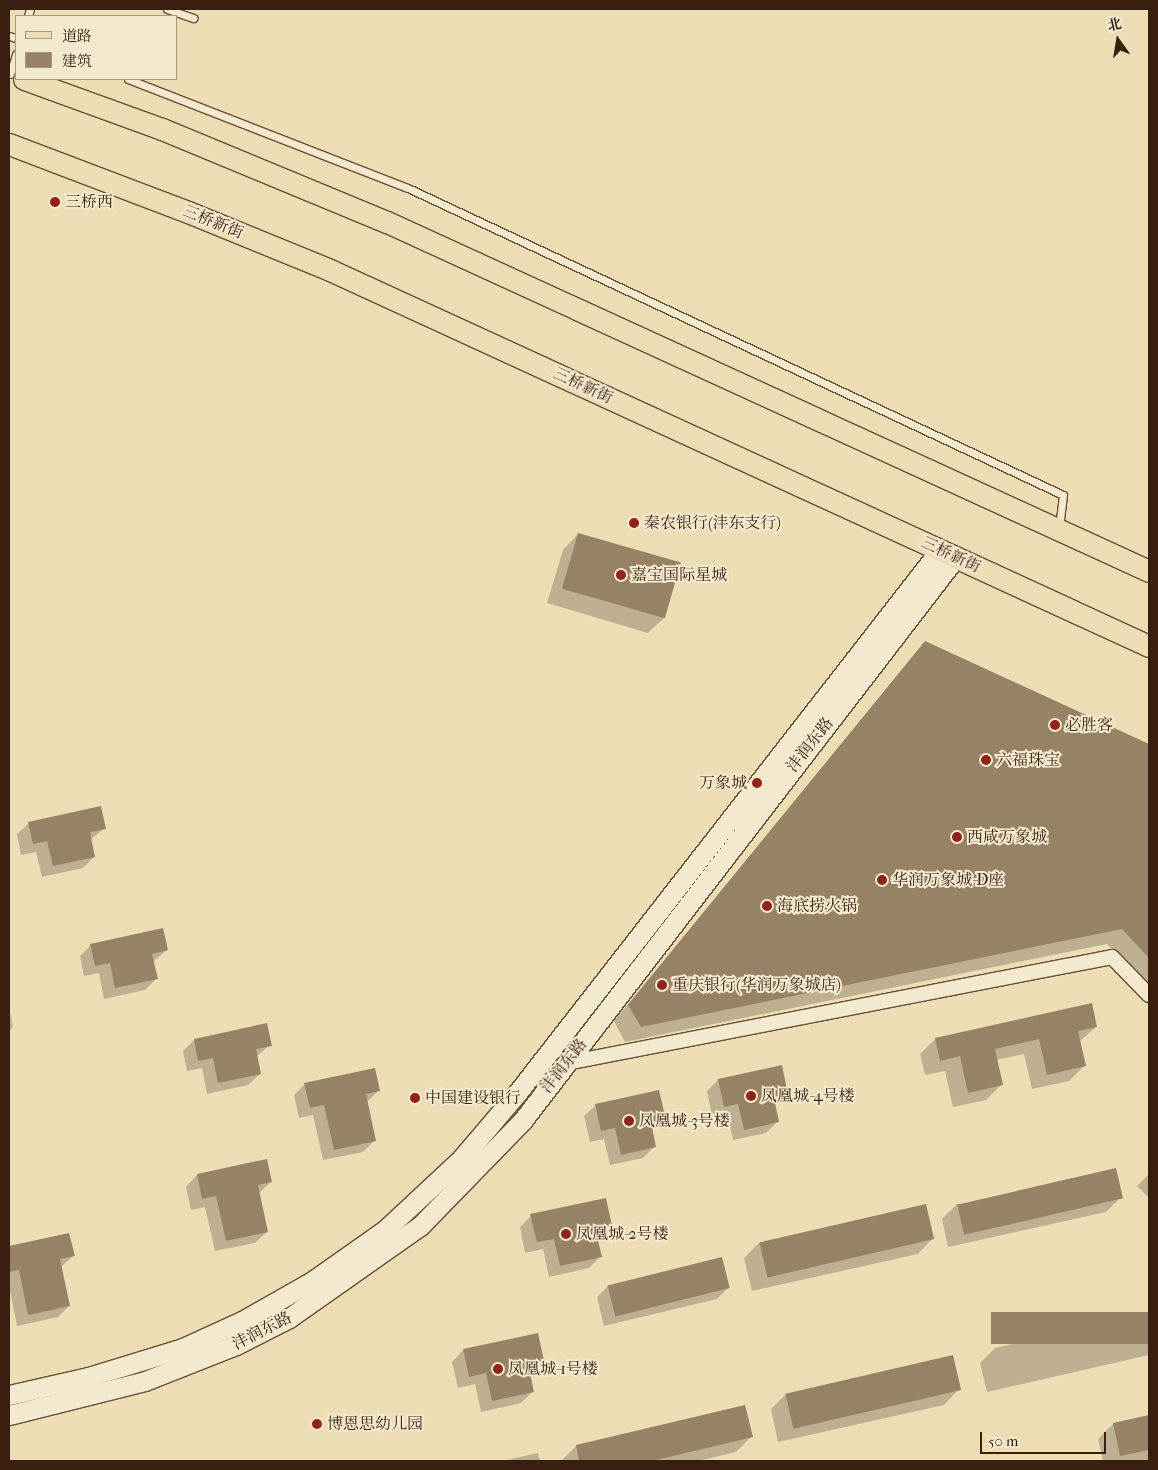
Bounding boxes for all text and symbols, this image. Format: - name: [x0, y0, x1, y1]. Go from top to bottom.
- legend: [15, 15, 178, 80]
- north arrow: [1093, 15, 1143, 65]
- text: 北: [1106, 15, 1123, 35]
- text: 道路: [62, 27, 92, 45]
- text: 建筑: [62, 52, 92, 70]
- place label: 三桥西: [65, 192, 113, 212]
- marker: 三桥西: [49, 196, 61, 208]
- street label: 三桥新街: [180, 201, 246, 243]
- street label: 三桥新街: [550, 364, 616, 408]
- place label: 秦农银行(沣东支行): [644, 513, 781, 533]
- marker: 秦农银行(沣东支行): [628, 517, 640, 529]
- street label: 三桥新街: [918, 533, 984, 577]
- place label: 嘉宝国际星城: [631, 565, 727, 585]
- marker: 嘉宝国际星城: [615, 569, 627, 581]
- street label: 沣润东路: [783, 714, 837, 776]
- place label: 必胜客: [1065, 715, 1113, 735]
- marker: 必胜客: [1049, 719, 1061, 731]
- place label: 六福珠宝: [996, 750, 1060, 770]
- marker: 六福珠宝: [980, 754, 992, 766]
- place label: 万象城: [699, 773, 747, 793]
- marker: 万象城: [751, 777, 763, 789]
- place label: 西咸万象城: [967, 827, 1047, 847]
- marker: 西咸万象城: [951, 831, 963, 843]
- place label: 华润万象城-D座: [892, 870, 1004, 890]
- marker: 华润万象城-D座: [876, 874, 888, 886]
- place label: 海底捞火锅: [777, 896, 857, 916]
- marker: 海底捞火锅: [761, 900, 773, 912]
- place label: 重庆银行(华润万象城店): [672, 975, 841, 995]
- marker: 重庆银行(华润万象城店): [656, 979, 668, 991]
- street label: 沣润东路: [537, 1035, 591, 1097]
- place label: 凤凰城-4号楼: [761, 1086, 855, 1106]
- place label: 中国建设银行: [425, 1088, 521, 1108]
- marker: 凤凰城-4号楼: [745, 1090, 757, 1102]
- marker: 中国建设银行: [409, 1092, 421, 1104]
- place label: 凤凰城-3号楼: [639, 1111, 730, 1131]
- marker: 凤凰城-3号楼: [623, 1115, 635, 1127]
- place label: 凤凰城-2号楼: [576, 1224, 668, 1244]
- marker: 凤凰城-2号楼: [560, 1228, 572, 1240]
- street label: 沣润东路: [229, 1308, 295, 1354]
- place label: 凤凰城-1号楼: [508, 1359, 598, 1379]
- marker: 凤凰城-1号楼: [492, 1363, 504, 1375]
- place label: 博恩思幼儿园: [327, 1414, 423, 1434]
- marker: 博恩思幼儿园: [311, 1418, 323, 1430]
- scale bar: [983, 1422, 1109, 1454]
- text: 50 m: [988, 1432, 1018, 1450]

